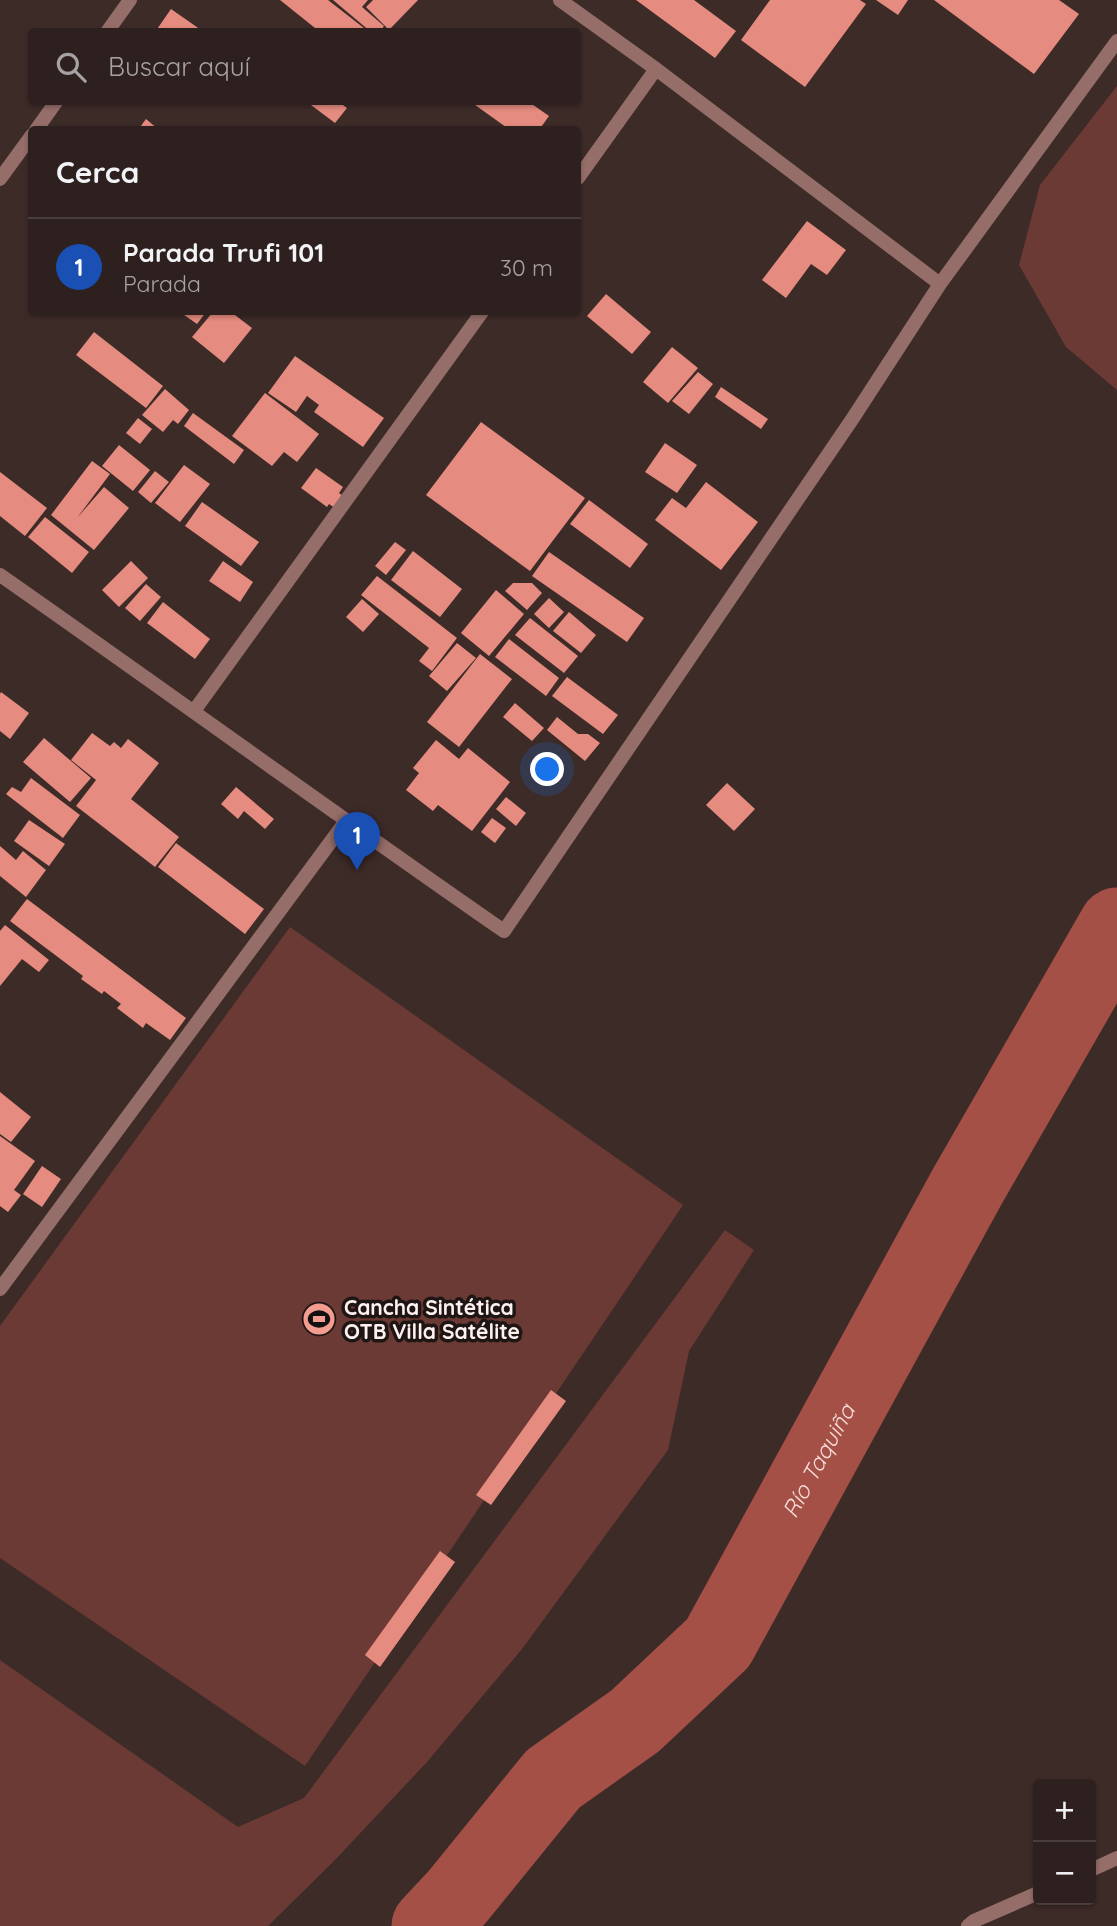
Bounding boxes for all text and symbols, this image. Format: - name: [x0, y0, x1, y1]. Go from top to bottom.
- search box: [28, 28, 581, 105]
- icon: search: [52, 48, 90, 86]
- text: Buscar aquí: [108, 50, 250, 83]
- text: Cerca: [56, 153, 139, 191]
- text: Parada Trufi 101: [123, 236, 324, 269]
- text: 1: [75, 253, 83, 282]
- text: 30 m: [500, 253, 553, 282]
- text: Parada: [123, 269, 201, 298]
- your location: [530, 752, 564, 786]
- pin: 1: [334, 812, 380, 870]
- place label: Cancha Sintética OTB Villa Satélite: [344, 1294, 520, 1344]
- sports icon: Cancha Sintética OTB Villa Satélite: [300, 1300, 338, 1338]
- water label: Río Taquiña: [775, 1398, 861, 1522]
- map controls: [1033, 1779, 1096, 1905]
- button: +: [1033, 1779, 1096, 1842]
- button: −: [1033, 1842, 1096, 1905]

